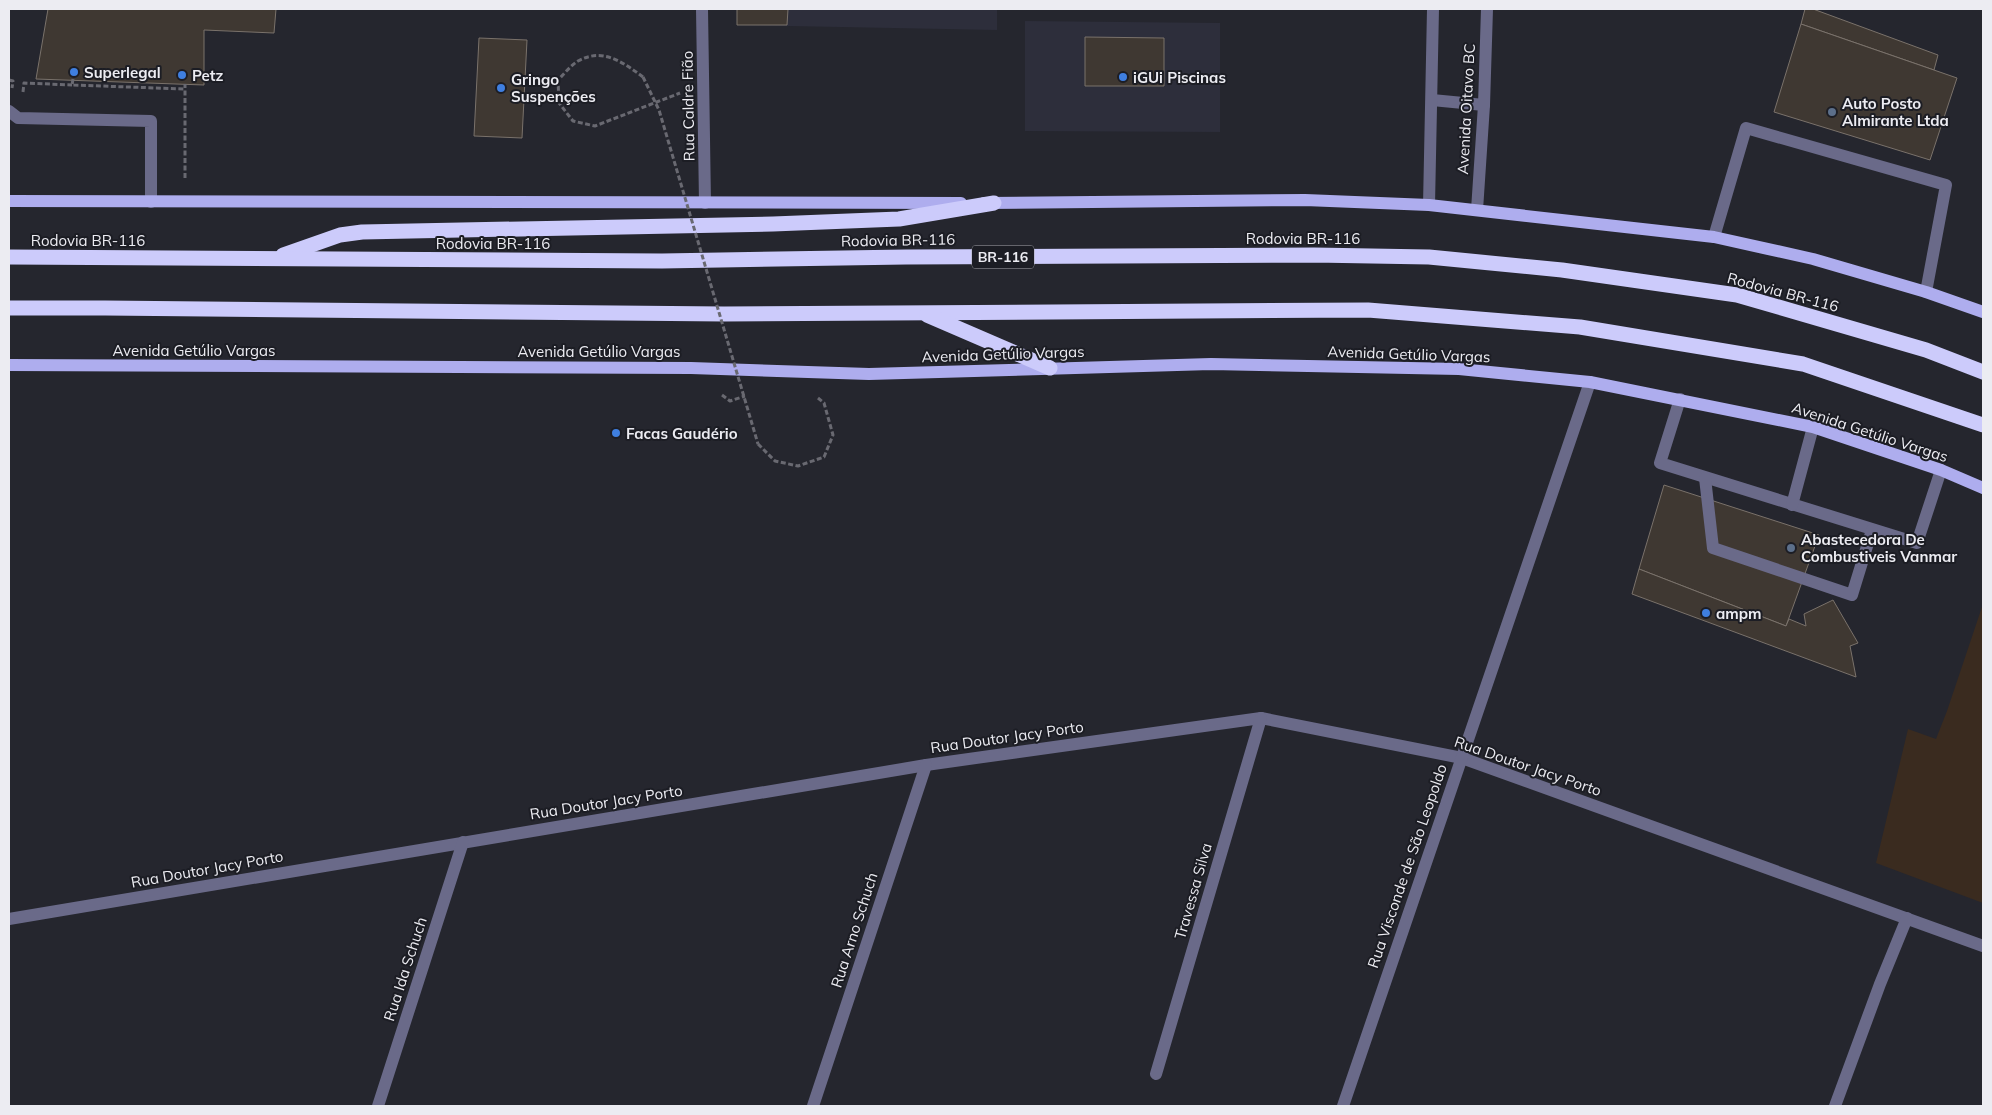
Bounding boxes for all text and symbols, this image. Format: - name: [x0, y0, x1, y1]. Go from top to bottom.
- street label: Avenida Oitavo BC: [1453, 43, 1479, 175]
- street label: Rua Caldre Fião: [678, 51, 698, 161]
- place label: Superlegal: [84, 63, 161, 82]
- marker: Superlegal: [68, 66, 80, 78]
- place label: Petz: [192, 66, 224, 85]
- place label: iGUi Piscinas: [1133, 68, 1226, 87]
- marker: Petz: [176, 69, 188, 81]
- place label: Gringo Suspenções: [511, 70, 596, 106]
- marker: iGUi Piscinas: [1117, 71, 1129, 83]
- marker: Gringo Suspenções: [495, 82, 507, 94]
- place label: Auto Posto Almirante Ltda: [1842, 94, 1949, 130]
- marker: Auto Posto Almirante Ltda: [1826, 106, 1838, 118]
- street label: Rodovia BR-116: [1246, 229, 1360, 248]
- street label: Rodovia BR-116: [841, 230, 955, 250]
- street label: Rodovia BR-116: [31, 231, 145, 250]
- street label: Rodovia BR-116: [436, 234, 550, 253]
- road number: BR-116: [972, 246, 1034, 268]
- street label: Rodovia BR-116: [1725, 268, 1841, 316]
- street label: Avenida Getúlio Vargas: [112, 341, 276, 360]
- street label: Avenida Getúlio Vargas: [517, 342, 681, 361]
- street label: Avenida Getúlio Vargas: [921, 342, 1085, 366]
- street label: Avenida Getúlio Vargas: [1327, 342, 1491, 366]
- street label: Avenida Getúlio Vargas: [1790, 398, 1950, 466]
- place label: Facas Gaudério: [626, 424, 738, 443]
- marker: Facas Gaudério: [610, 427, 622, 439]
- place label: Abastecedora De Combustiveis Vanmar: [1801, 530, 1957, 566]
- marker: Abastecedora De Combustiveis Vanmar: [1785, 542, 1797, 554]
- place label: ampm: [1716, 604, 1762, 623]
- marker: ampm: [1700, 607, 1712, 619]
- street label: Rua Doutor Jacy Porto: [929, 717, 1085, 757]
- street label: Rua Doutor Jacy Porto: [1452, 732, 1604, 800]
- street label: Rua Visconde de São Leopoldo: [1363, 761, 1451, 971]
- street label: Rua Doutor Jacy Porto: [528, 781, 684, 823]
- street label: Travessa Silva: [1170, 841, 1216, 941]
- street label: Rua Doutor Jacy Porto: [129, 846, 285, 892]
- street label: Rua Arno Schuch: [826, 870, 882, 990]
- street label: Rua Ida Schuch: [379, 915, 431, 1023]

